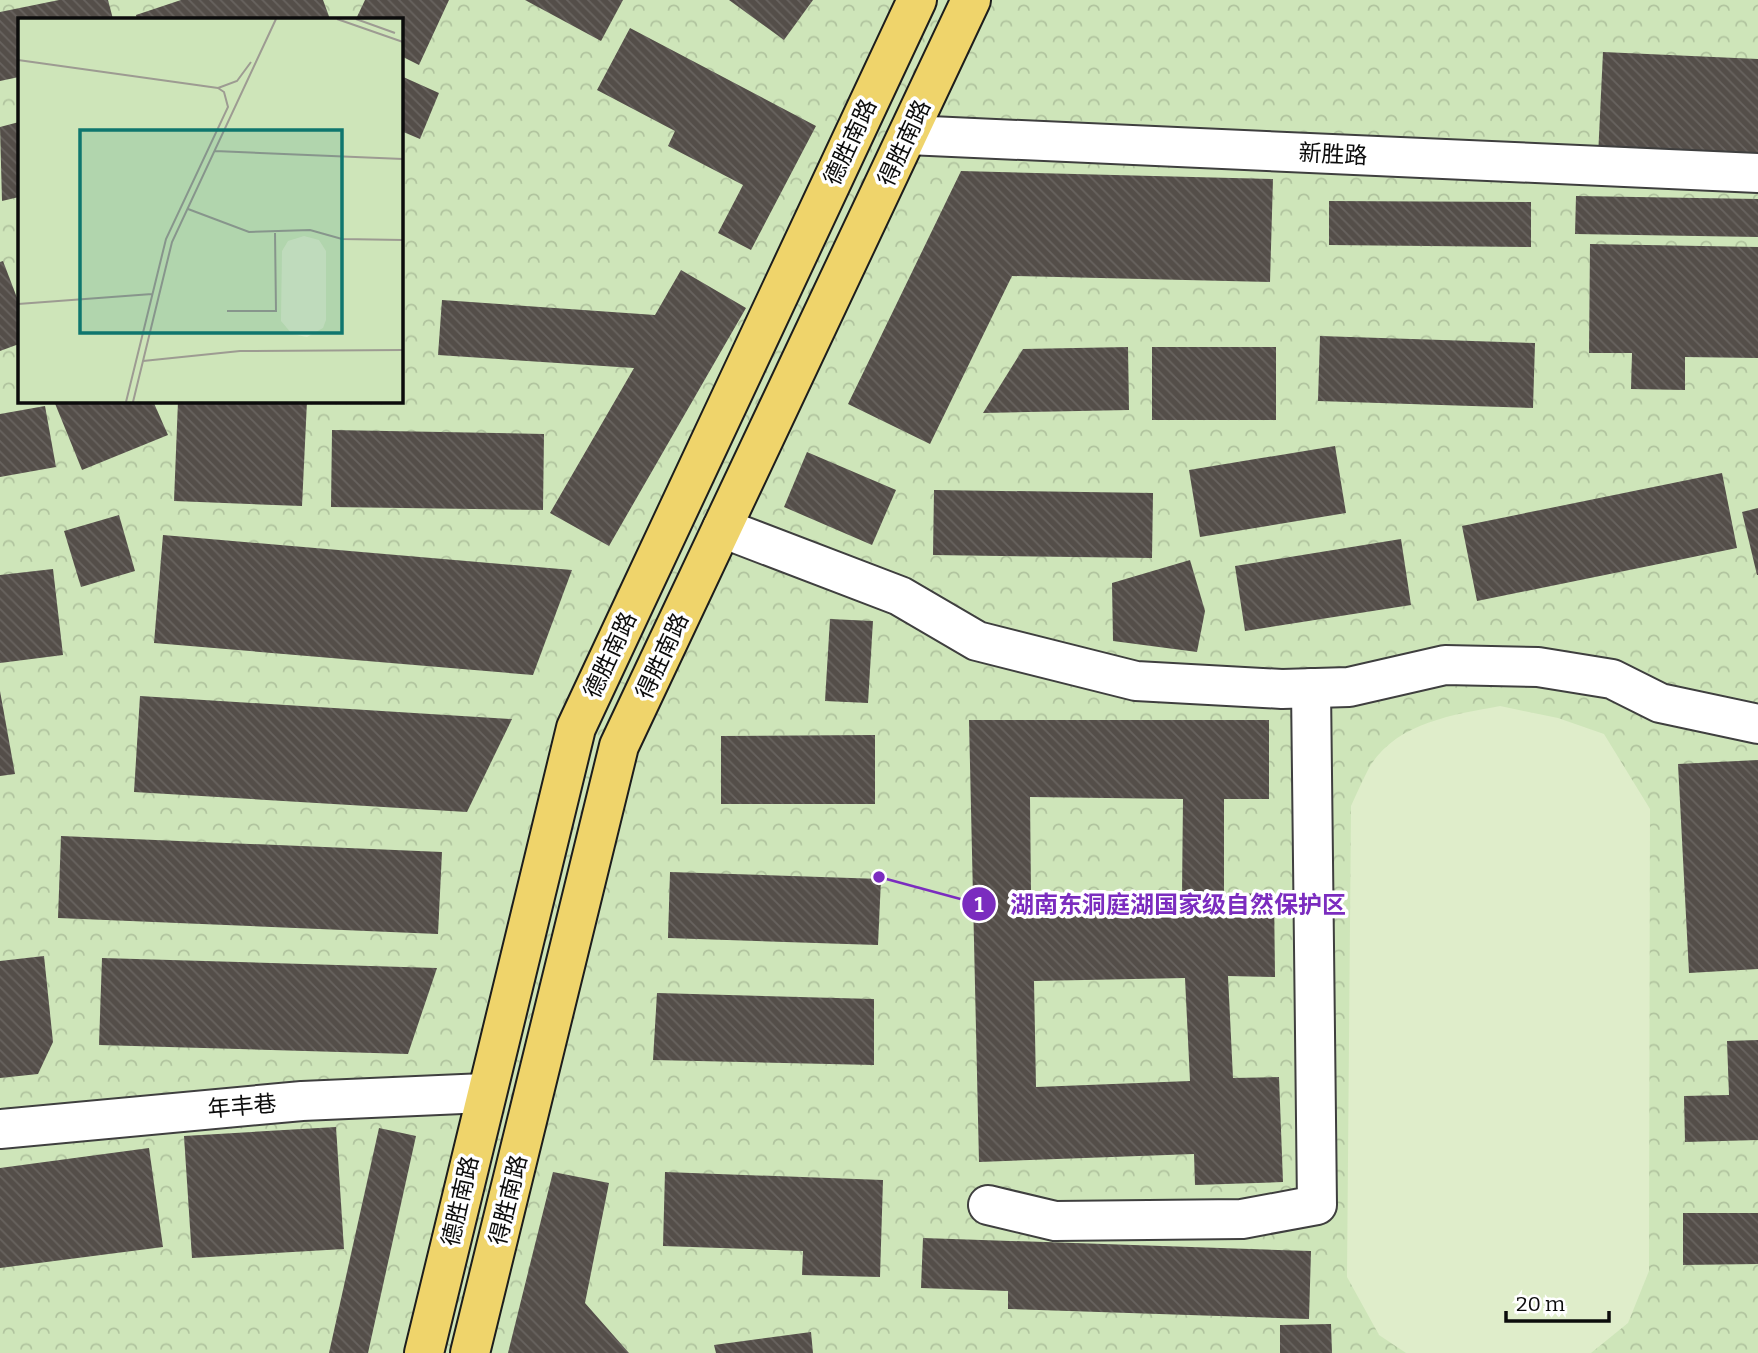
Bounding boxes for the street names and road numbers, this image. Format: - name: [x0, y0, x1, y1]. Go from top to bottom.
- street label: 德胜南路: [818, 94, 882, 190]
- street label: 得胜南路: [872, 95, 936, 191]
- street label: 新胜路: [1298, 138, 1368, 170]
- street label: 德胜南路: [578, 607, 642, 703]
- street label: 得胜南路: [630, 608, 694, 704]
- street label: 年丰巷: [206, 1089, 278, 1123]
- street label: 得胜南路: [483, 1152, 533, 1248]
- street label: 德胜南路: [436, 1153, 484, 1249]

